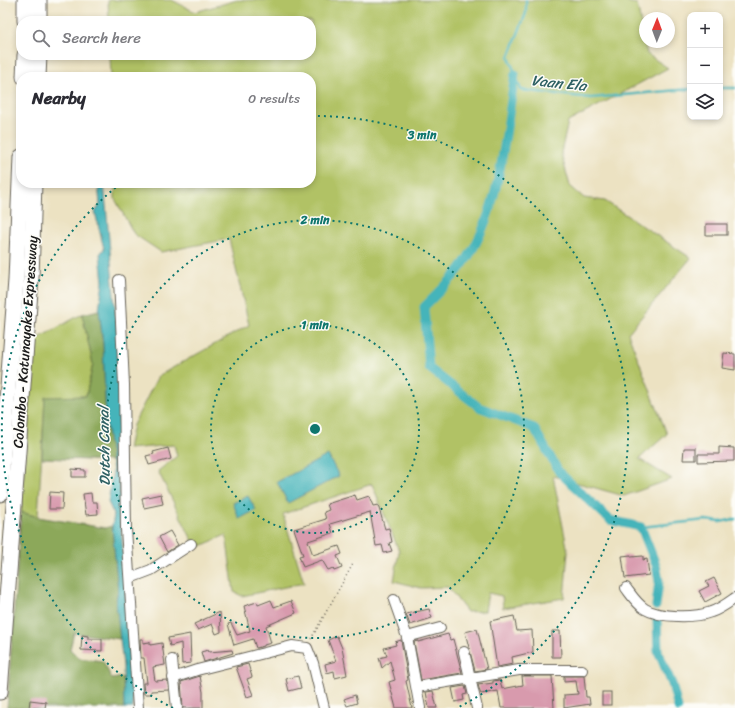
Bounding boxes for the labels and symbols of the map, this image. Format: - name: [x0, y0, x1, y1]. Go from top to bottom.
- north arrow: [639, 12, 675, 48]
- water label: Vaan Ela: [530, 67, 589, 99]
- text: 3 min: [407, 124, 437, 146]
- text: 2 min: [299, 209, 330, 231]
- street label: Colombo - Katunayake Expressway: [6, 234, 45, 449]
- text: 1 min: [301, 314, 329, 336]
- water label: Dutch Canal: [90, 402, 118, 486]
- centre of rings: [308, 422, 322, 436]

